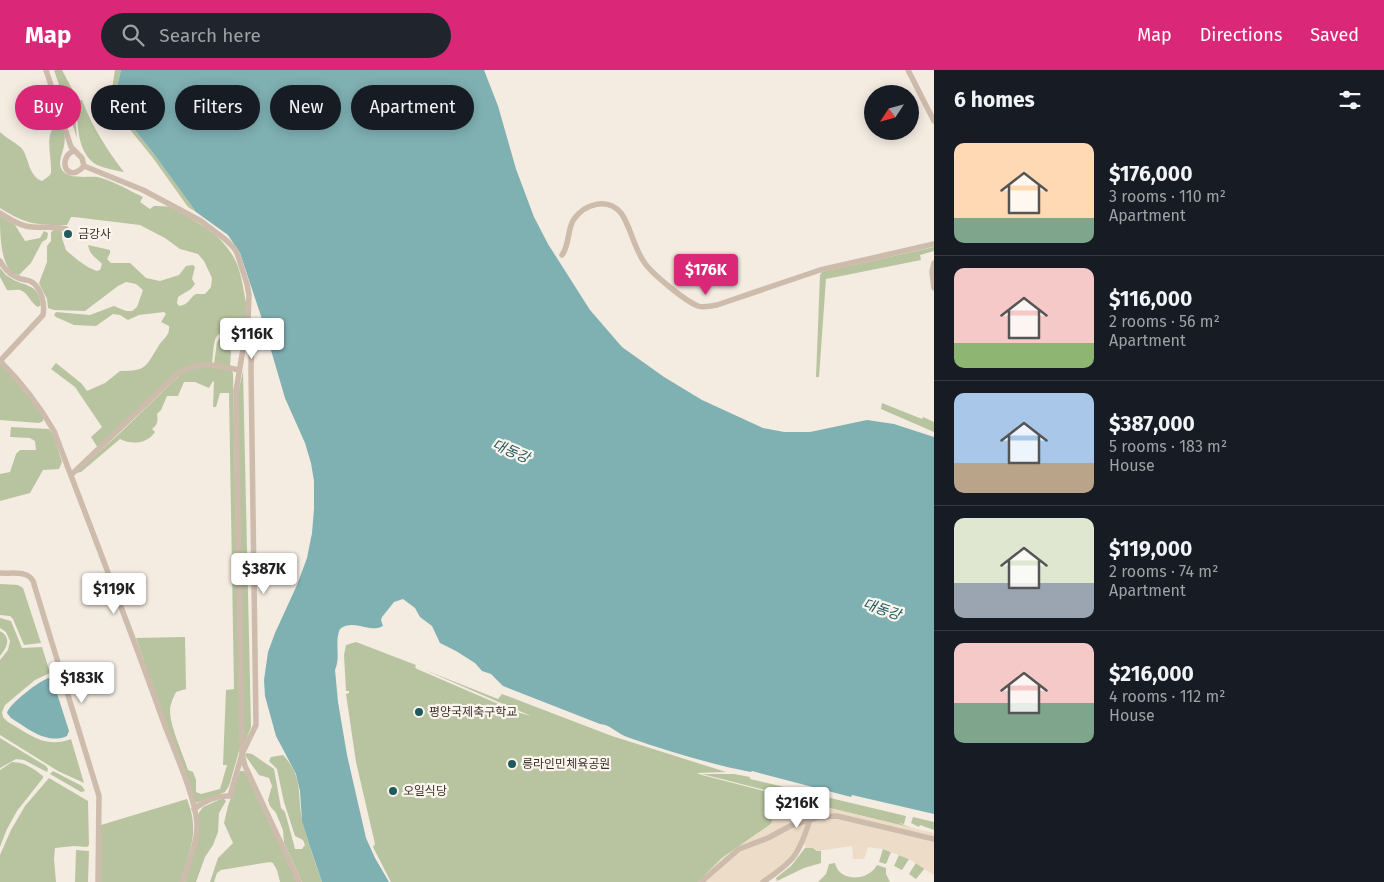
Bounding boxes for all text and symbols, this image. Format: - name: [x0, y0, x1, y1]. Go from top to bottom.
- search box: [101, 13, 451, 58]
- text: Map: [25, 21, 71, 49]
- icon: search: [119, 21, 147, 49]
- text: Search here: [159, 24, 261, 47]
- text: Map: [1137, 24, 1172, 46]
- text: Directions: [1200, 24, 1282, 46]
- text: Saved: [1310, 24, 1359, 46]
- chip: Buy: [15, 85, 81, 130]
- chip: Rent: [91, 85, 165, 130]
- chip: Filters: [175, 85, 260, 130]
- chip: New: [270, 85, 341, 130]
- chip: Apartment: [351, 85, 474, 130]
- north arrow: [864, 85, 919, 140]
- map controls: [864, 85, 919, 140]
- icon: filters: [1336, 86, 1364, 114]
- text: 6 homes: [954, 87, 1035, 113]
- text: $176,000: [1109, 161, 1192, 187]
- icon: home: [994, 163, 1054, 223]
- text: 3 rooms · 110 m²: [1109, 187, 1226, 206]
- text: Apartment: [1109, 206, 1186, 225]
- place label: 금강사: [78, 227, 111, 241]
- marker: 금강사: [62, 228, 74, 240]
- pin: $176K: [671, 254, 741, 296]
- text: $176K: [685, 260, 727, 279]
- text: $116,000: [1109, 286, 1192, 312]
- icon: home: [994, 288, 1054, 348]
- text: 2 rooms · 56 m²: [1109, 312, 1220, 331]
- pin: $116K: [217, 318, 287, 360]
- text: $116K: [231, 324, 273, 343]
- text: Apartment: [1109, 331, 1186, 350]
- text: $387,000: [1109, 411, 1195, 437]
- icon: home: [994, 413, 1054, 473]
- water label: 대동강: [490, 436, 534, 468]
- text: 5 rooms · 183 m²: [1109, 437, 1227, 456]
- text: House: [1109, 456, 1155, 475]
- text: $119,000: [1109, 536, 1192, 562]
- icon: home: [994, 538, 1054, 598]
- pin: $387K: [229, 552, 299, 595]
- text: $387K: [242, 559, 286, 578]
- text: 2 rooms · 74 m²: [1109, 562, 1218, 581]
- pin: $119K: [79, 572, 149, 615]
- text: $119K: [93, 579, 135, 598]
- text: Apartment: [1109, 581, 1186, 600]
- water label: 대동강: [861, 595, 905, 624]
- text: $216,000: [1109, 661, 1194, 687]
- pin: $183K: [47, 662, 117, 704]
- icon: home: [994, 663, 1054, 723]
- text: $183K: [60, 668, 104, 687]
- text: 4 rooms · 112 m²: [1109, 687, 1225, 706]
- place label: 평양국제축구학교: [429, 705, 517, 719]
- marker: 평양국제축구학교: [413, 706, 425, 718]
- text: House: [1109, 706, 1155, 725]
- place label: 릉라인민체육공원: [522, 757, 610, 771]
- marker: 릉라인민체육공원: [506, 758, 518, 770]
- place label: 오일식당: [403, 784, 447, 798]
- marker: 오일식당: [387, 785, 399, 797]
- pin: $216K: [762, 786, 832, 829]
- text: $216K: [775, 793, 819, 812]

